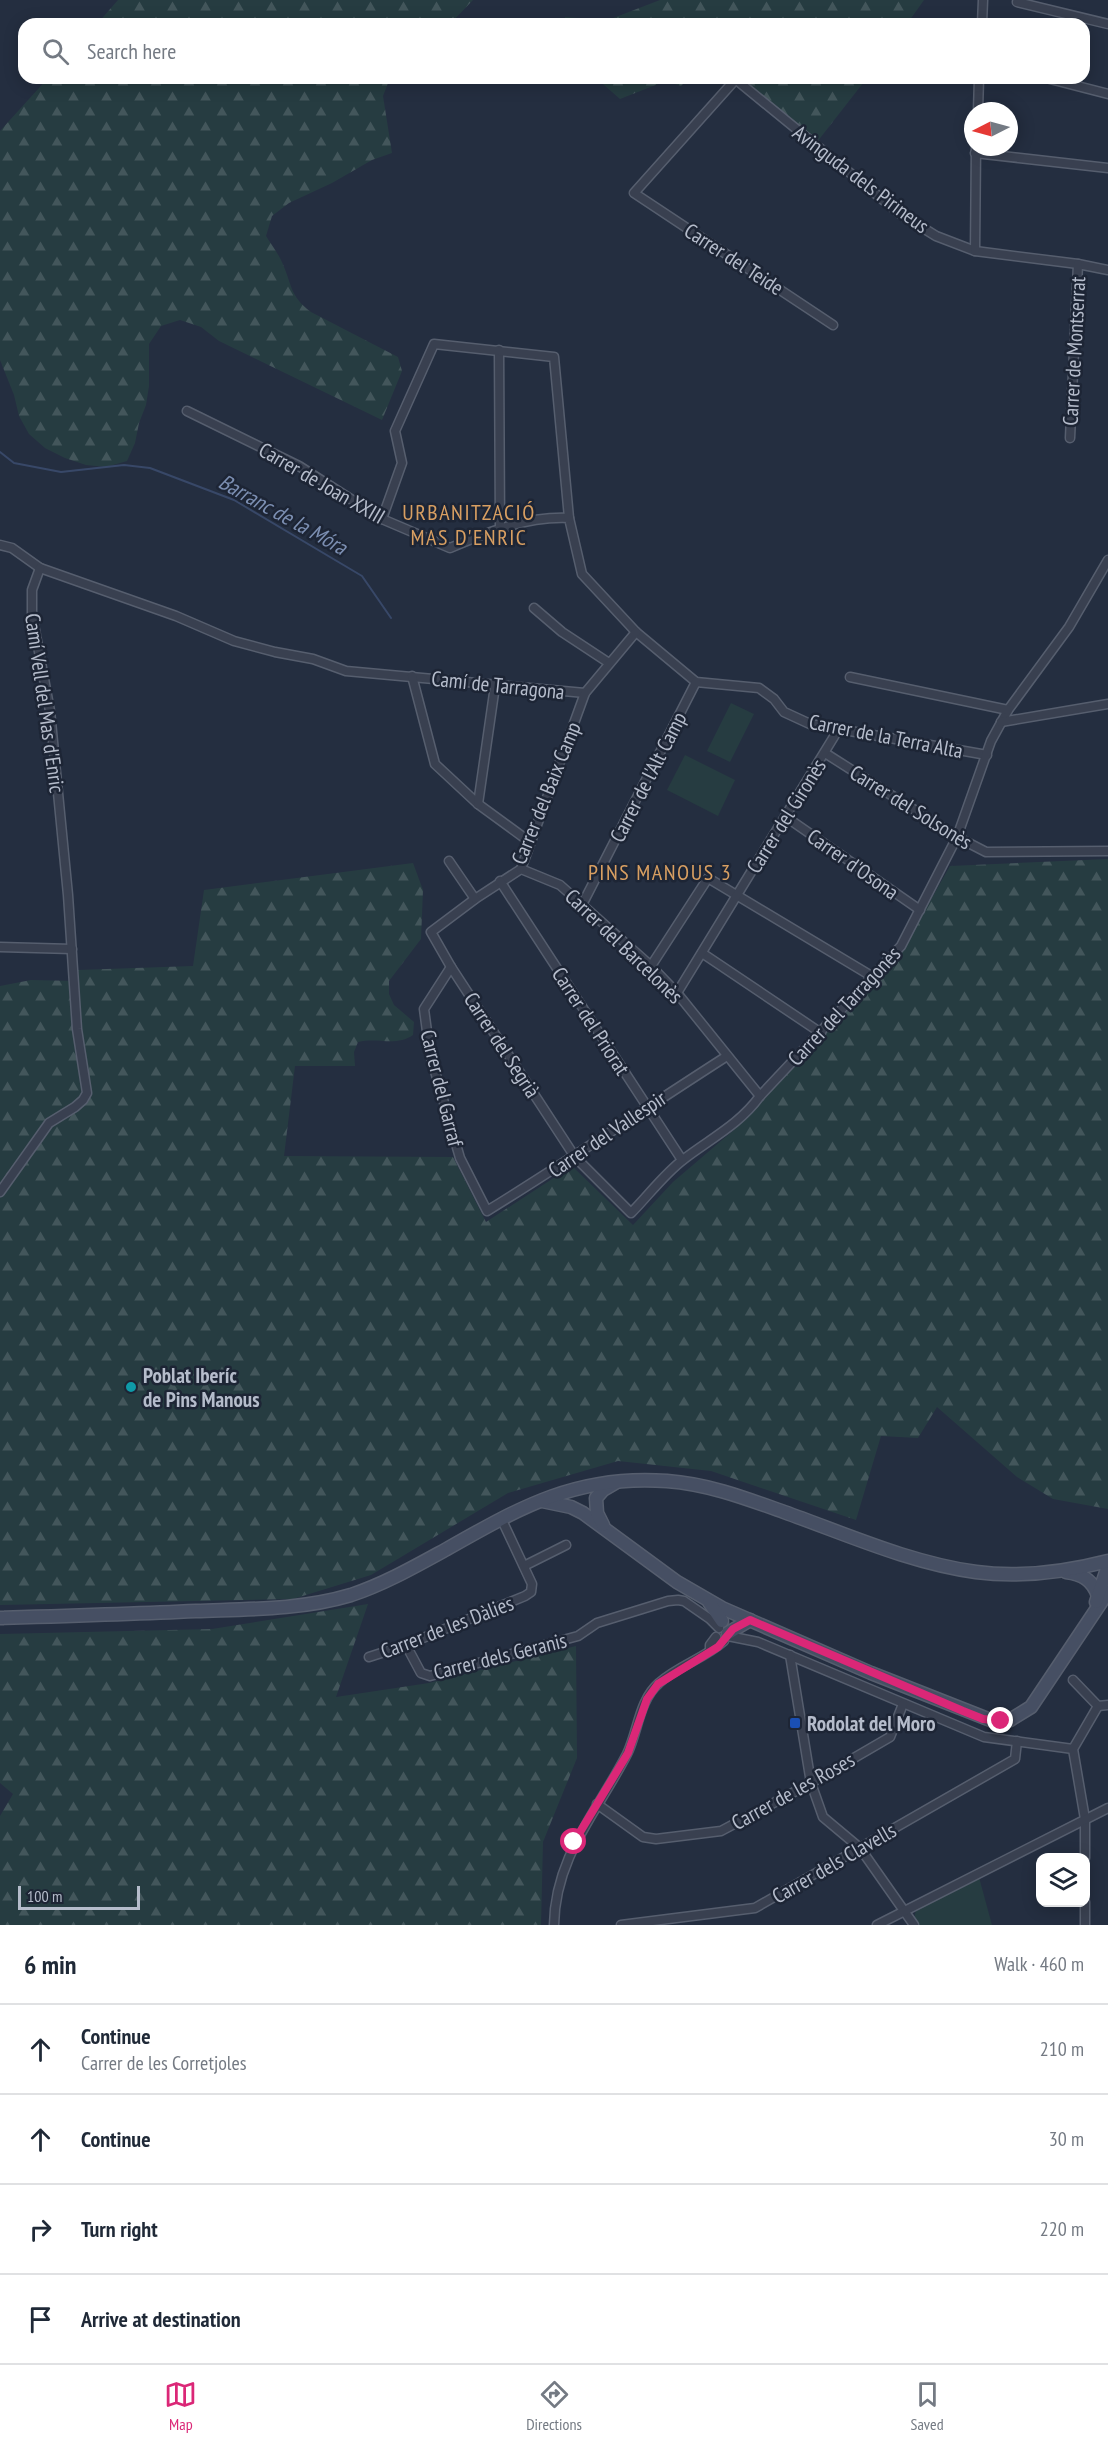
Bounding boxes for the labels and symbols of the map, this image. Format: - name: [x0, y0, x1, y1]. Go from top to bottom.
- north arrow: [964, 102, 1018, 156]
- street label: Avinguda dels Pirineus: [787, 119, 935, 239]
- street label: Carrer del Teide: [679, 217, 789, 301]
- street label: Carrer de Montserrat: [1057, 276, 1091, 426]
- street label: Carrer de Joan XXIII: [254, 436, 390, 530]
- water label: Barranc de la Móra: [214, 467, 353, 561]
- district label: URBANITZACIÓ MAS D'ENRIC: [402, 498, 536, 551]
- street label: Camí Vell del Mas d'Enric: [19, 612, 71, 795]
- street label: Camí de Tarragona: [430, 665, 566, 705]
- street label: Carrer de l'Alt Camp: [604, 707, 692, 847]
- street label: Carrer de la Terra Alta: [807, 708, 965, 764]
- street label: Carrer del Baix Camp: [505, 718, 587, 868]
- street label: Carrer del Gironès: [740, 754, 832, 878]
- street label: Carrer del Solsonès: [845, 759, 977, 855]
- street label: Carrer d'Osona: [802, 823, 904, 905]
- district label: PINS MANOUS 3: [588, 858, 732, 886]
- street label: Carrer del Barcelonès: [559, 883, 689, 1009]
- street label: Carrer del Tarragonès: [782, 941, 906, 1071]
- street label: Carrer del Priorat: [546, 962, 636, 1080]
- street label: Carrer del Segrià: [458, 987, 546, 1103]
- street label: Carrer del Garraf: [414, 1027, 470, 1150]
- street label: Carrer del Vallespir: [543, 1084, 672, 1184]
- place label: Poblat Iberíc de Pins Manous: [143, 1362, 260, 1413]
- marker: Poblat Iberíc de Pins Manous: [124, 1380, 138, 1394]
- street label: Carrer de les Dàlies: [377, 1589, 517, 1665]
- street label: Carrer dels Geranis: [431, 1626, 569, 1686]
- route end: [987, 1707, 1013, 1733]
- place label: Rodolat del Moro: [807, 1710, 935, 1737]
- marker: Rodolat del Moro: [788, 1716, 802, 1730]
- street label: Carrer de les Roses: [727, 1746, 859, 1836]
- street label: Carrer dels Clavells: [767, 1817, 901, 1909]
- route start: [560, 1828, 586, 1854]
- scale bar: [18, 1883, 140, 1910]

